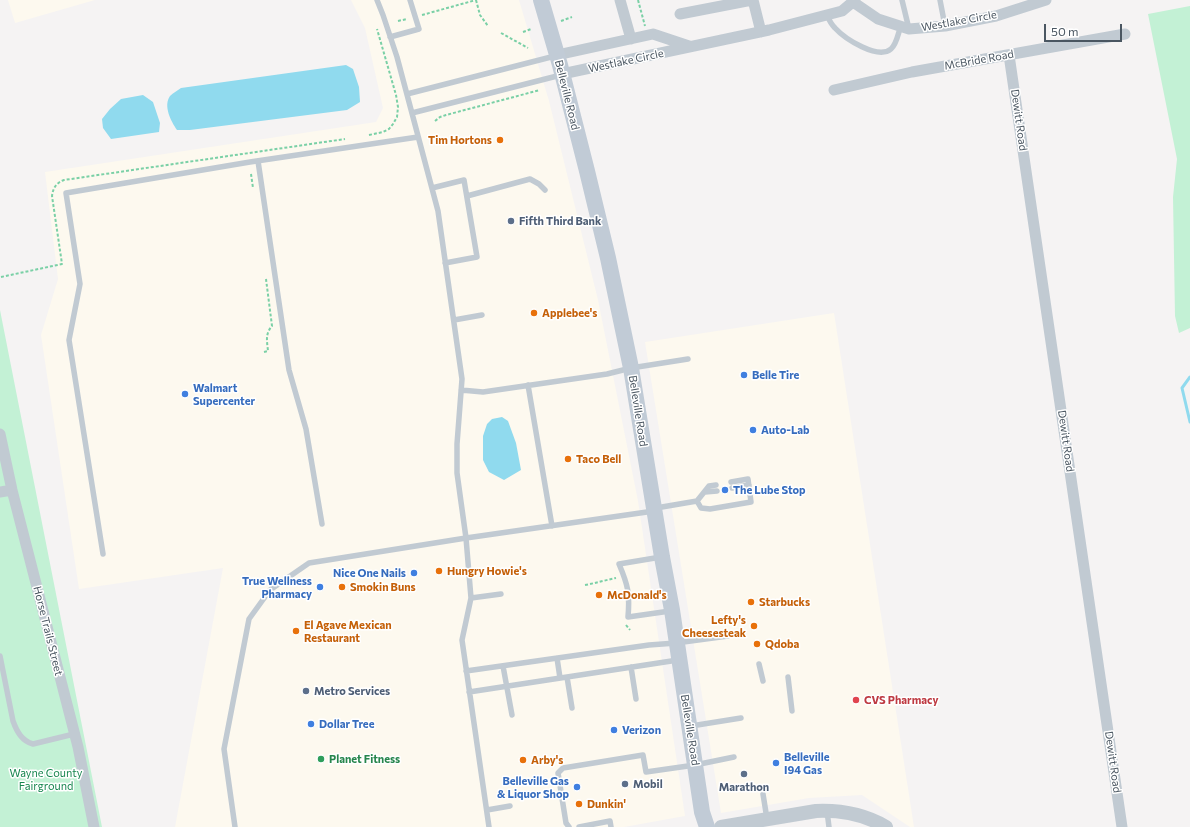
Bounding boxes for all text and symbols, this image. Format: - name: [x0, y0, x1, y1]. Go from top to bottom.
- street label: Westlake Circle: [920, 8, 998, 34]
- scale bar: [1046, 16, 1124, 42]
- text: 50 m: [1051, 24, 1079, 38]
- street label: Westlake Circle: [587, 47, 665, 75]
- street label: McBride Road: [943, 47, 1015, 73]
- street label: Belleville Road: [552, 59, 582, 131]
- street label: Dewitt Road: [1008, 88, 1030, 152]
- place label: Tim Hortons: [428, 133, 492, 147]
- marker: Tim Hortons: [495, 135, 505, 145]
- place label: Fifth Third Bank: [519, 214, 601, 228]
- marker: Fifth Third Bank: [506, 216, 516, 226]
- place label: Applebee's: [542, 306, 597, 320]
- marker: Applebee's: [529, 308, 539, 318]
- place label: Belle Tire: [752, 368, 799, 382]
- marker: Belle Tire: [739, 370, 749, 380]
- street label: Belleville Road: [626, 375, 650, 447]
- place label: Walmart Supercenter: [193, 381, 255, 407]
- marker: Walmart Supercenter: [180, 389, 190, 399]
- street label: Dewitt Road: [1055, 409, 1077, 473]
- place label: Auto-Lab: [761, 423, 810, 437]
- marker: Auto-Lab: [748, 425, 758, 435]
- place label: Taco Bell: [576, 452, 621, 466]
- marker: Taco Bell: [563, 454, 573, 464]
- place label: The Lube Stop: [733, 483, 806, 497]
- marker: The Lube Stop: [720, 485, 730, 495]
- place label: Hungry Howie's: [447, 564, 527, 578]
- place label: Nice One Nails: [333, 566, 406, 580]
- marker: Hungry Howie's: [434, 566, 444, 576]
- marker: Nice One Nails: [409, 568, 419, 578]
- place label: True Wellness Pharmacy: [242, 574, 312, 600]
- place label: Smokin Buns: [350, 580, 416, 594]
- marker: True Wellness Pharmacy: [315, 582, 325, 592]
- marker: Smokin Buns: [337, 582, 347, 592]
- street label: Horse Trails Street: [30, 585, 66, 677]
- place label: McDonald's: [607, 588, 667, 602]
- marker: McDonald's: [594, 590, 604, 600]
- place label: Starbucks: [759, 595, 810, 609]
- marker: Starbucks: [746, 597, 756, 607]
- place label: Lefty's Cheesesteak: [682, 613, 746, 639]
- place label: El Agave Mexican Restaurant: [304, 618, 392, 644]
- marker: Lefty's Cheesesteak: [749, 621, 759, 631]
- marker: El Agave Mexican Restaurant: [291, 626, 301, 636]
- place label: Qdoba: [765, 637, 799, 651]
- marker: Qdoba: [752, 639, 762, 649]
- place label: Metro Services: [314, 684, 390, 698]
- marker: Metro Services: [301, 686, 311, 696]
- place label: CVS Pharmacy: [864, 693, 938, 707]
- street label: Belleville Road: [678, 694, 702, 766]
- marker: CVS Pharmacy: [851, 695, 861, 705]
- place label: Dollar Tree: [319, 717, 374, 731]
- marker: Dollar Tree: [306, 719, 316, 729]
- place label: Verizon: [622, 723, 661, 737]
- marker: Verizon: [609, 725, 619, 735]
- street label: Dewitt Road: [1102, 730, 1124, 794]
- place label: Belleville I94 Gas: [784, 750, 830, 776]
- place label: Planet Fitness: [329, 752, 400, 766]
- place label: Arby's: [531, 753, 563, 767]
- marker: Planet Fitness: [316, 754, 326, 764]
- marker: Arby's: [518, 755, 528, 765]
- marker: Belleville I94 Gas: [771, 758, 781, 768]
- park label: Wayne County Fairground: [10, 766, 82, 792]
- marker: Marathon: [739, 769, 749, 779]
- place label: Belleville Gas & Liquor Shop: [497, 774, 569, 800]
- place label: Mobil: [633, 777, 663, 791]
- marker: Mobil: [620, 779, 630, 789]
- place label: Marathon: [719, 780, 769, 794]
- marker: Belleville Gas & Liquor Shop: [572, 782, 582, 792]
- place label: Dunkin': [587, 797, 626, 811]
- marker: Dunkin': [574, 799, 584, 809]

